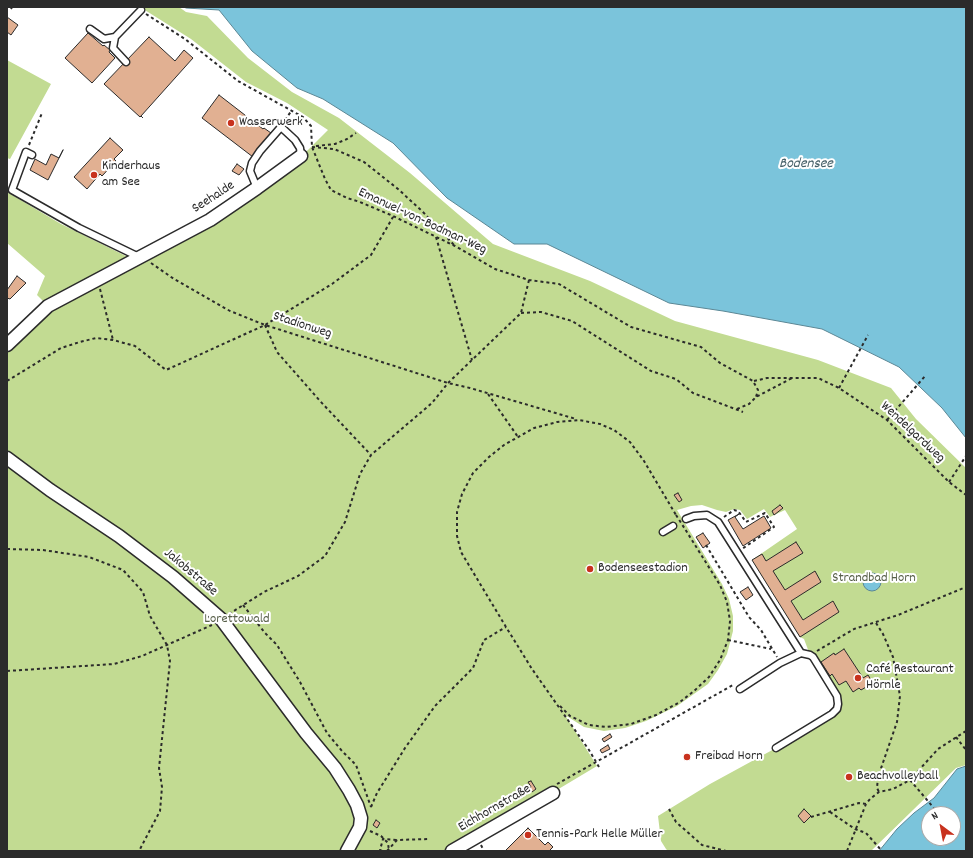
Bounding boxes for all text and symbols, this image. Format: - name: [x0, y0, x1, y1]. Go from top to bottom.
- place label: Wasserwerk: [239, 115, 303, 131]
- marker: Wasserwerk: [226, 118, 236, 128]
- water label: Bodensee: [779, 156, 833, 174]
- place label: Kinderhaus am See: [102, 159, 160, 192]
- marker: Kinderhaus am See: [89, 170, 99, 180]
- street label: Seehalde: [189, 178, 239, 218]
- street label: Emanuel-von-Bodman-Weg: [355, 185, 489, 259]
- street label: Stadionweg: [270, 309, 334, 343]
- street label: Wendelgardweg: [876, 399, 948, 467]
- street label: Jakobstraße: [160, 546, 220, 600]
- place label: Bodenseestadion: [598, 561, 688, 577]
- marker: Bodenseestadion: [585, 564, 595, 574]
- park label: Strandbad Horn: [832, 571, 916, 587]
- park label: Lorettowald: [204, 612, 270, 628]
- place label: Café Restaurant Hörnle: [866, 662, 954, 694]
- marker: Café Restaurant Hörnle: [853, 673, 863, 683]
- place label: Freibad Horn: [695, 749, 763, 765]
- marker: Freibad Horn: [682, 752, 692, 762]
- place label: Beachvolleyball: [857, 769, 938, 785]
- marker: Beachvolleyball: [844, 772, 854, 782]
- street label: Eichhornstraße: [456, 782, 534, 836]
- north arrow: [921, 806, 961, 846]
- text: N: [929, 808, 942, 825]
- place label: Tennis-Park Helle Müller: [536, 827, 663, 843]
- marker: Tennis-Park Helle Müller: [523, 830, 533, 840]

